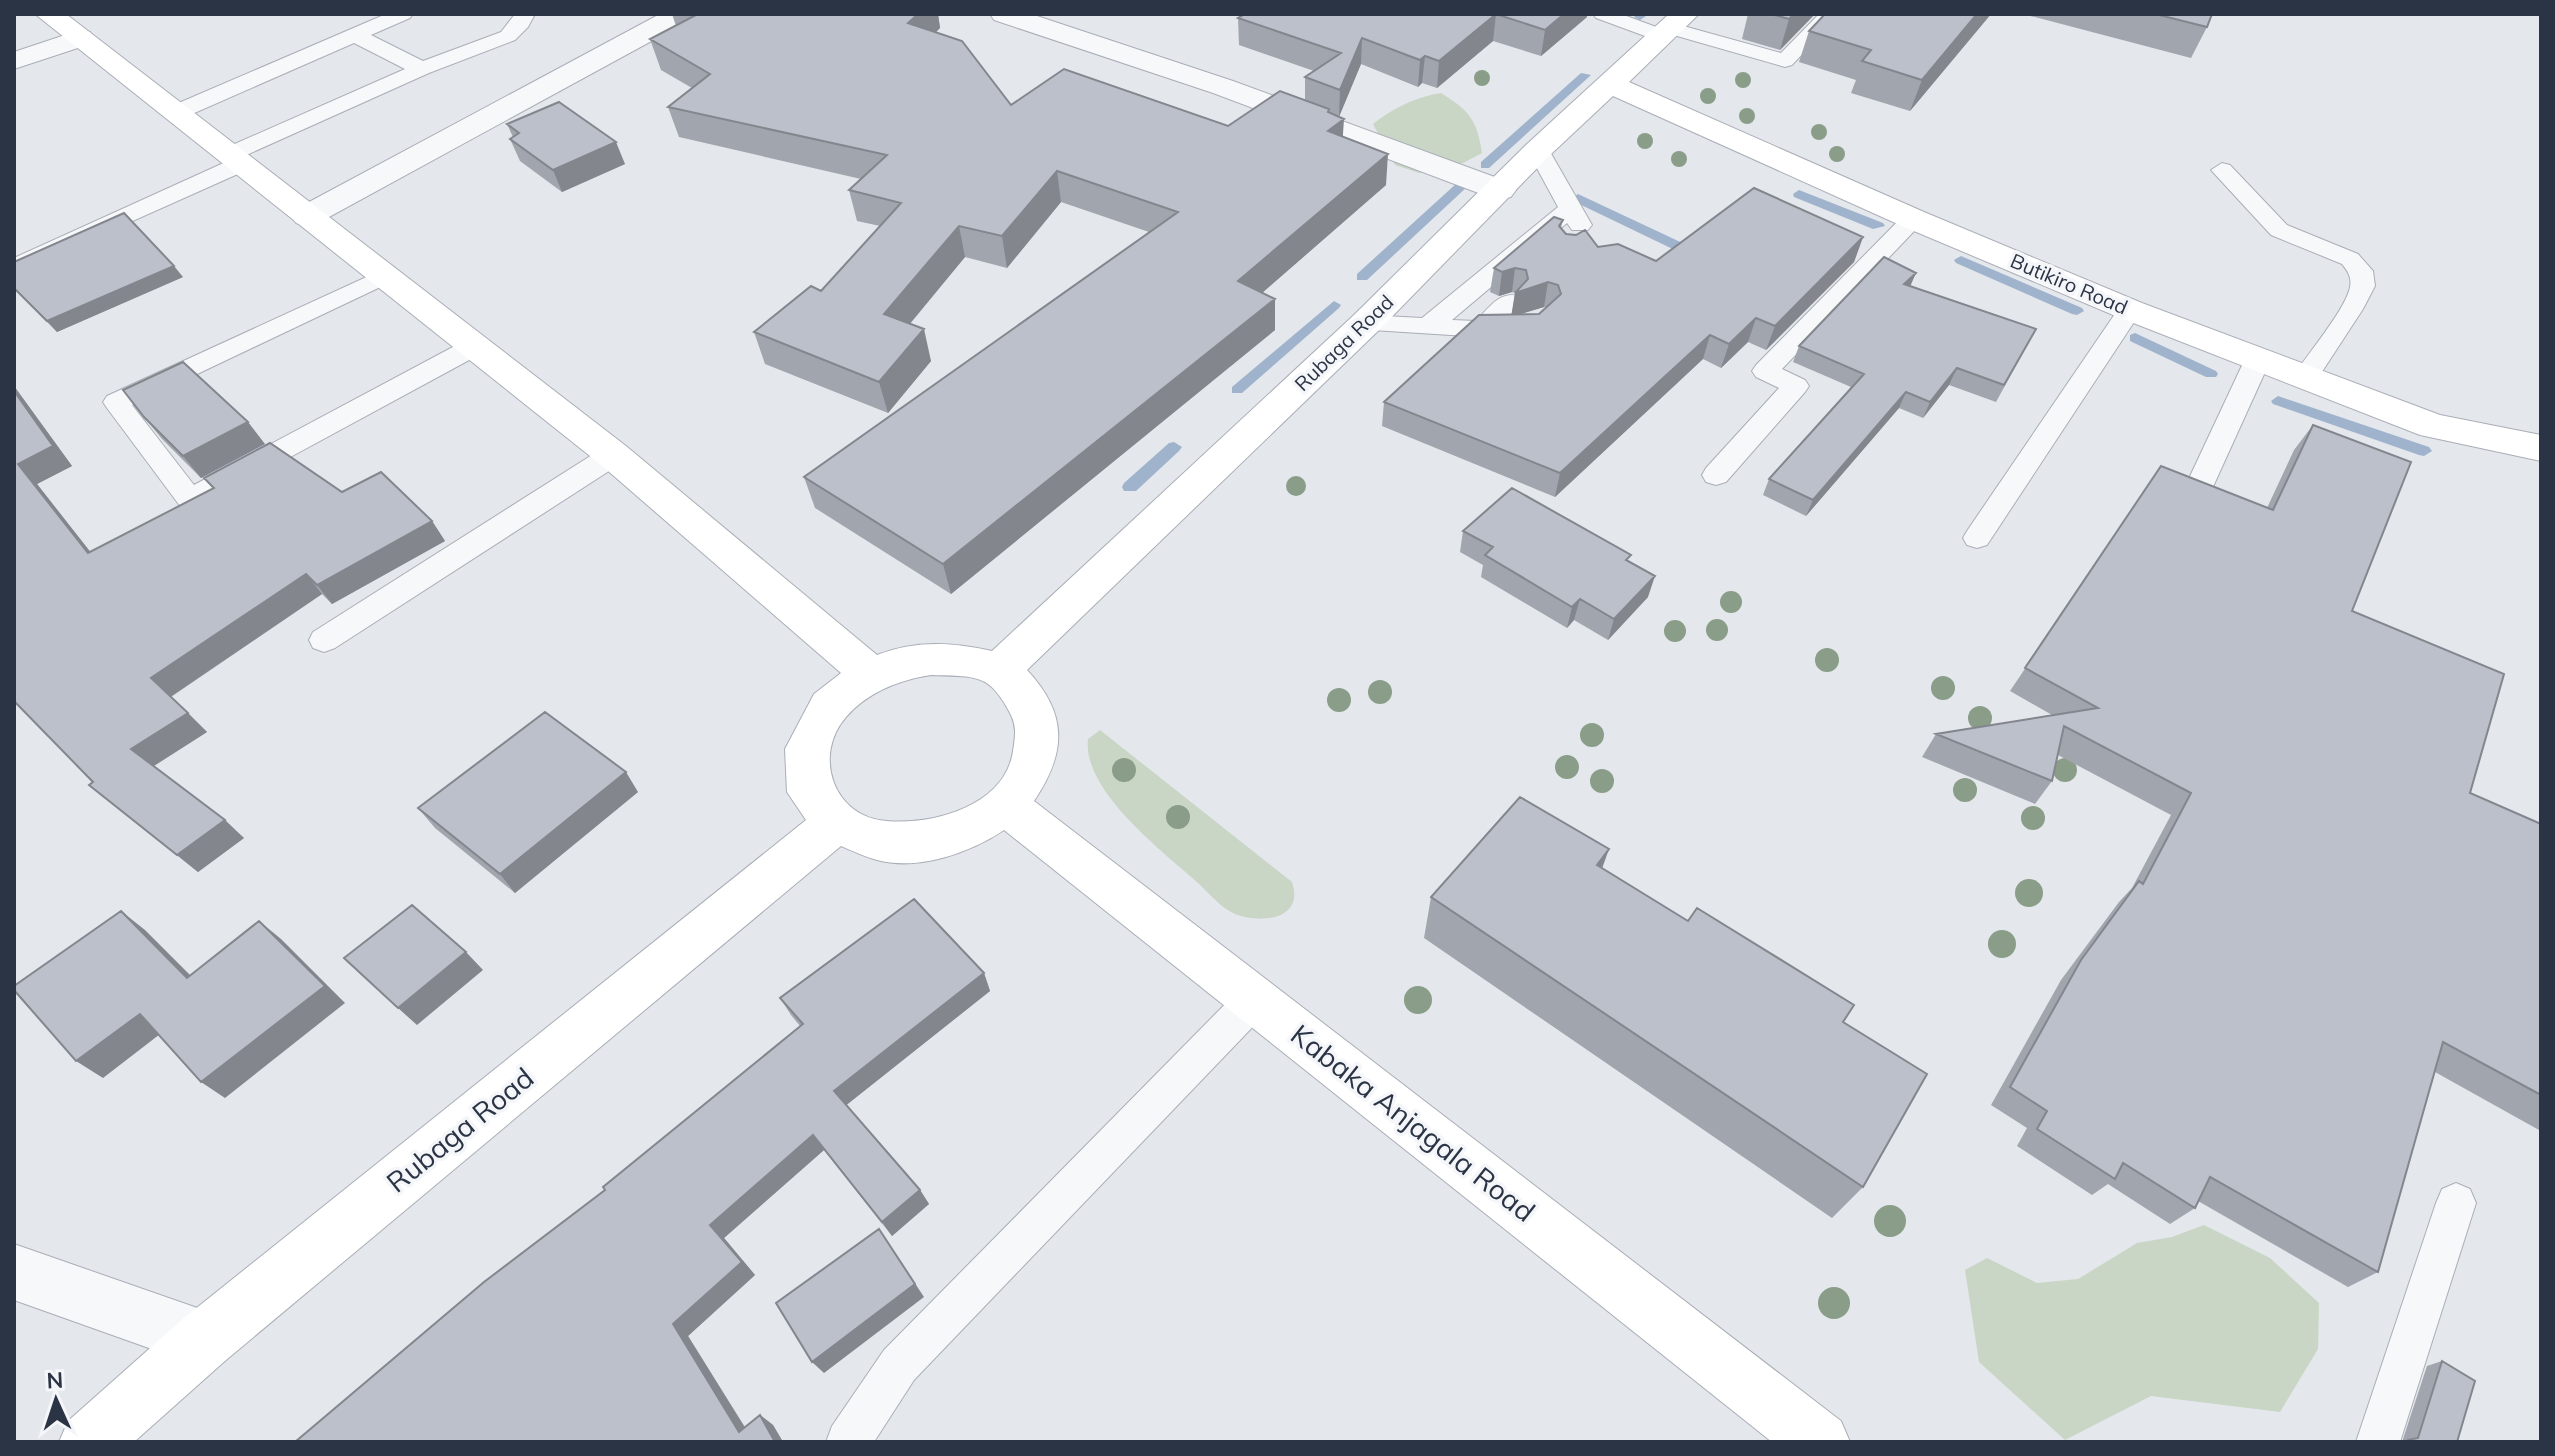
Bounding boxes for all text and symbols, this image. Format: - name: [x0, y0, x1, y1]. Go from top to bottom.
- street label: Butikiro Road: [2007, 248, 2132, 319]
- street label: Rubaga Road: [1289, 289, 1398, 396]
- street label: Kabaka Anjagala Road: [1284, 1016, 1542, 1229]
- street label: Rubaga Road: [379, 1060, 540, 1199]
- north arrow: [16, 1360, 96, 1440]
- text: N: [46, 1366, 64, 1394]

